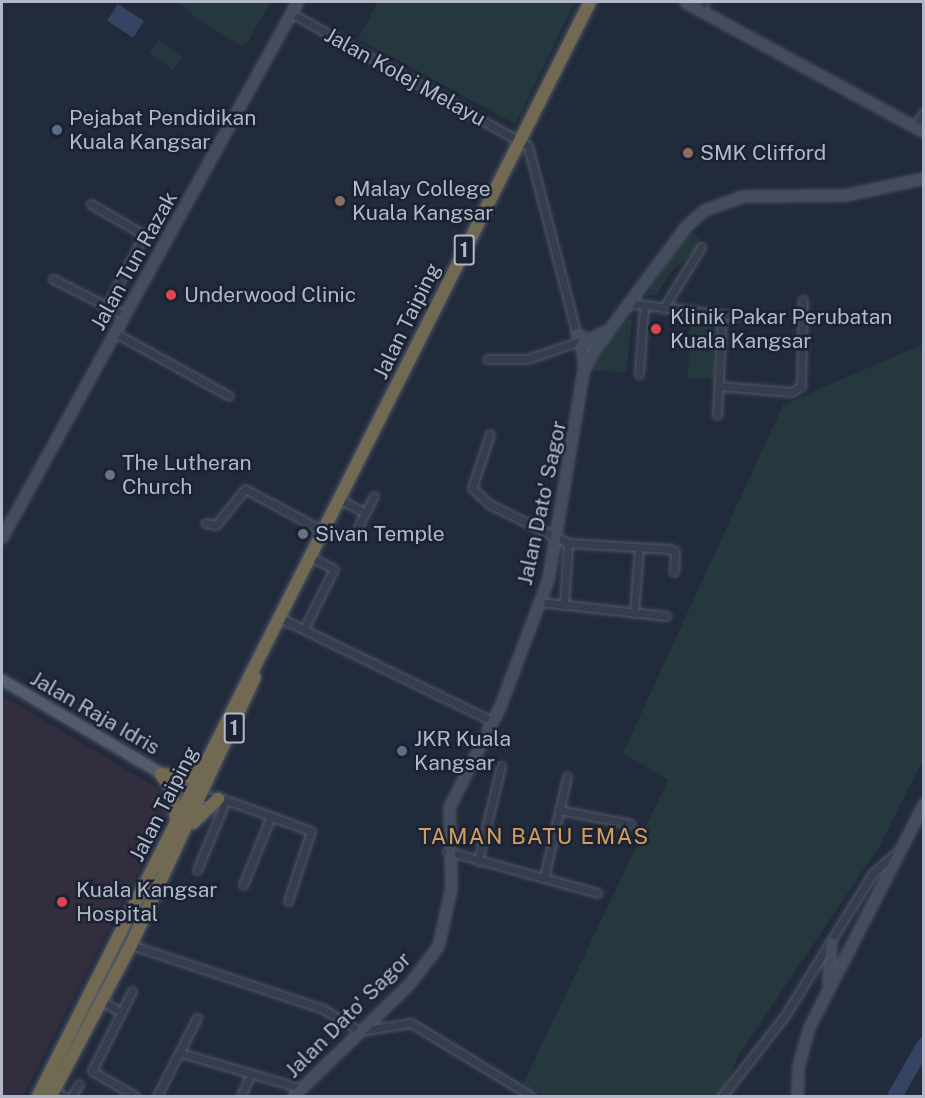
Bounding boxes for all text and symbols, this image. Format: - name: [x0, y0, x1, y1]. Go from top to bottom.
- street label: Jalan Kolej Melayu: [320, 22, 490, 132]
- place label: Pejabat Pendidikan Kuala Kangsar: [69, 105, 256, 155]
- marker: Pejabat Pendidikan Kuala Kangsar: [50, 123, 64, 137]
- place label: SMK Clifford: [700, 140, 826, 166]
- marker: SMK Clifford: [681, 146, 695, 160]
- place label: Malay College Kuala Kangsar: [352, 176, 494, 226]
- street label: Jalan Tun Razak: [85, 187, 183, 335]
- marker: Malay College Kuala Kangsar: [333, 194, 347, 208]
- road number: 1: [454, 233, 474, 267]
- street label: Jalan Taiping: [368, 259, 446, 383]
- place label: Underwood Clinic: [184, 282, 356, 308]
- marker: Underwood Clinic: [162, 286, 180, 304]
- place label: Klinik Pakar Perubatan Kuala Kangsar: [670, 304, 892, 354]
- marker: Klinik Pakar Perubatan Kuala Kangsar: [647, 320, 665, 338]
- street label: Jalan Dato' Sagor: [512, 418, 572, 588]
- place label: The Lutheran Church: [122, 450, 252, 500]
- marker: The Lutheran Church: [103, 468, 117, 482]
- place label: Sivan Temple: [315, 521, 445, 547]
- marker: Sivan Temple: [296, 527, 310, 541]
- street label: Jalan Raja Idris: [26, 666, 164, 760]
- road number: 1: [224, 711, 244, 745]
- place label: JKR Kuala Kangsar: [414, 726, 511, 776]
- street label: Jalan Taiping: [124, 742, 204, 866]
- marker: JKR Kuala Kangsar: [395, 744, 409, 758]
- district label: TAMAN BATU EMAS: [418, 824, 650, 850]
- place label: Kuala Kangsar Hospital: [76, 877, 218, 927]
- marker: Kuala Kangsar Hospital: [53, 893, 71, 911]
- street label: Jalan Dato' Sagor: [280, 947, 416, 1083]

